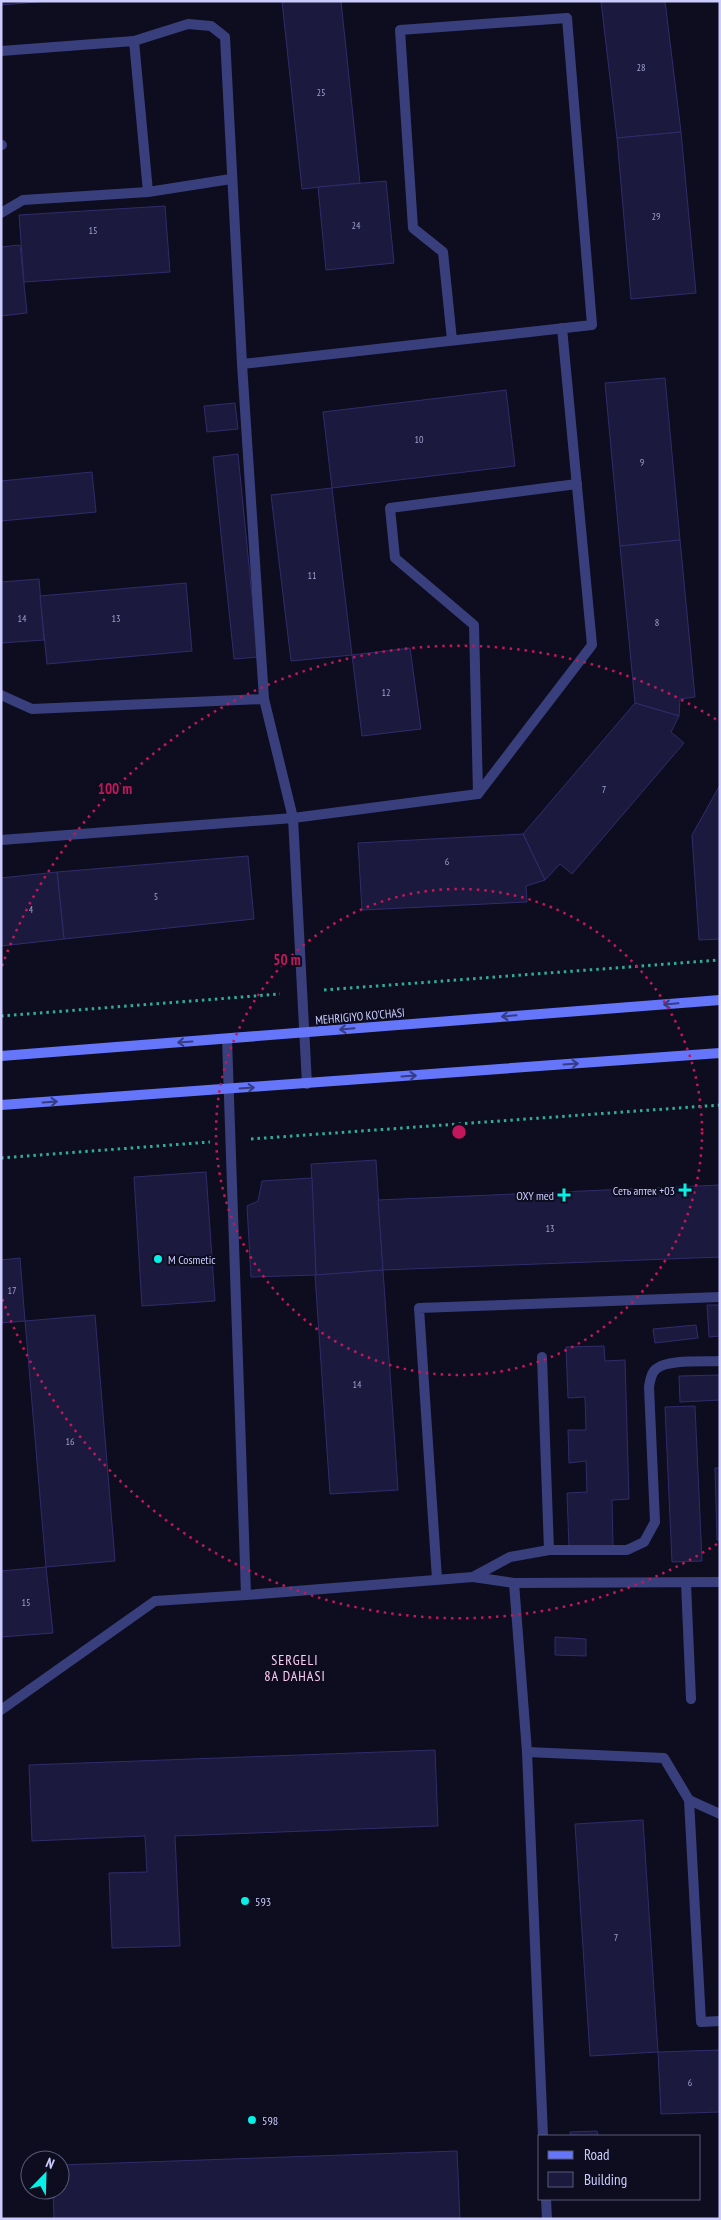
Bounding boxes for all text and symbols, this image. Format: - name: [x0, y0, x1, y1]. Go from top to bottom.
- house number: 28: [637, 61, 646, 74]
- house number: 25: [317, 86, 326, 99]
- house number: 29: [652, 210, 661, 223]
- house number: 24: [352, 219, 361, 232]
- house number: 15: [89, 224, 98, 237]
- house number: 10: [415, 433, 424, 446]
- house number: 9: [640, 456, 644, 469]
- house number: 11: [308, 569, 317, 582]
- house number: 14: [18, 612, 27, 625]
- house number: 13: [112, 612, 121, 625]
- house number: 8: [655, 616, 659, 629]
- house number: 12: [382, 686, 391, 699]
- text: 100 m: [98, 779, 132, 798]
- house number: 7: [602, 783, 606, 796]
- house number: 6: [445, 855, 450, 868]
- house number: 5: [154, 890, 158, 903]
- house number: 4: [29, 903, 34, 916]
- text: 50 m: [273, 950, 301, 969]
- one-way arrow: [663, 999, 679, 1008]
- street label: MEHRIGIYO KO'CHASI: [315, 1005, 405, 1027]
- one-way arrow: [501, 1012, 517, 1021]
- one-way arrow: [339, 1024, 355, 1034]
- one-way arrow: [177, 1037, 193, 1046]
- one-way arrow: [563, 1060, 579, 1069]
- one-way arrow: [401, 1071, 417, 1081]
- one-way arrow: [239, 1083, 255, 1092]
- one-way arrow: [42, 1097, 58, 1107]
- centre of rings: [450, 1123, 468, 1141]
- place label: Сеть аптек +03: [613, 1183, 675, 1198]
- marker: Сеть аптек +03: [679, 1184, 691, 1196]
- place label: OXY med: [516, 1188, 554, 1203]
- marker: OXY med: [558, 1189, 570, 1201]
- house number: 13: [546, 1222, 555, 1235]
- place label: M Cosmetic: [168, 1252, 216, 1267]
- marker: M Cosmetic: [152, 1253, 164, 1265]
- house number: 17: [8, 1284, 17, 1297]
- house number: 14: [353, 1378, 362, 1391]
- house number: 16: [66, 1435, 75, 1448]
- house number: 15: [22, 1596, 31, 1609]
- district label: SERGELI 8A DAHASI: [264, 1651, 326, 1685]
- place label: 593: [255, 1894, 271, 1909]
- marker: 593: [239, 1895, 251, 1907]
- house number: 7: [614, 1931, 618, 1944]
- house number: 6: [688, 2076, 693, 2089]
- place label: 598: [262, 2113, 278, 2128]
- marker: 598: [246, 2114, 258, 2126]
- legend: [538, 2135, 701, 2200]
- text: Road: [584, 2145, 610, 2164]
- north arrow: [20, 2150, 70, 2200]
- text: N: [43, 2153, 57, 2173]
- text: Building: [584, 2170, 627, 2189]

